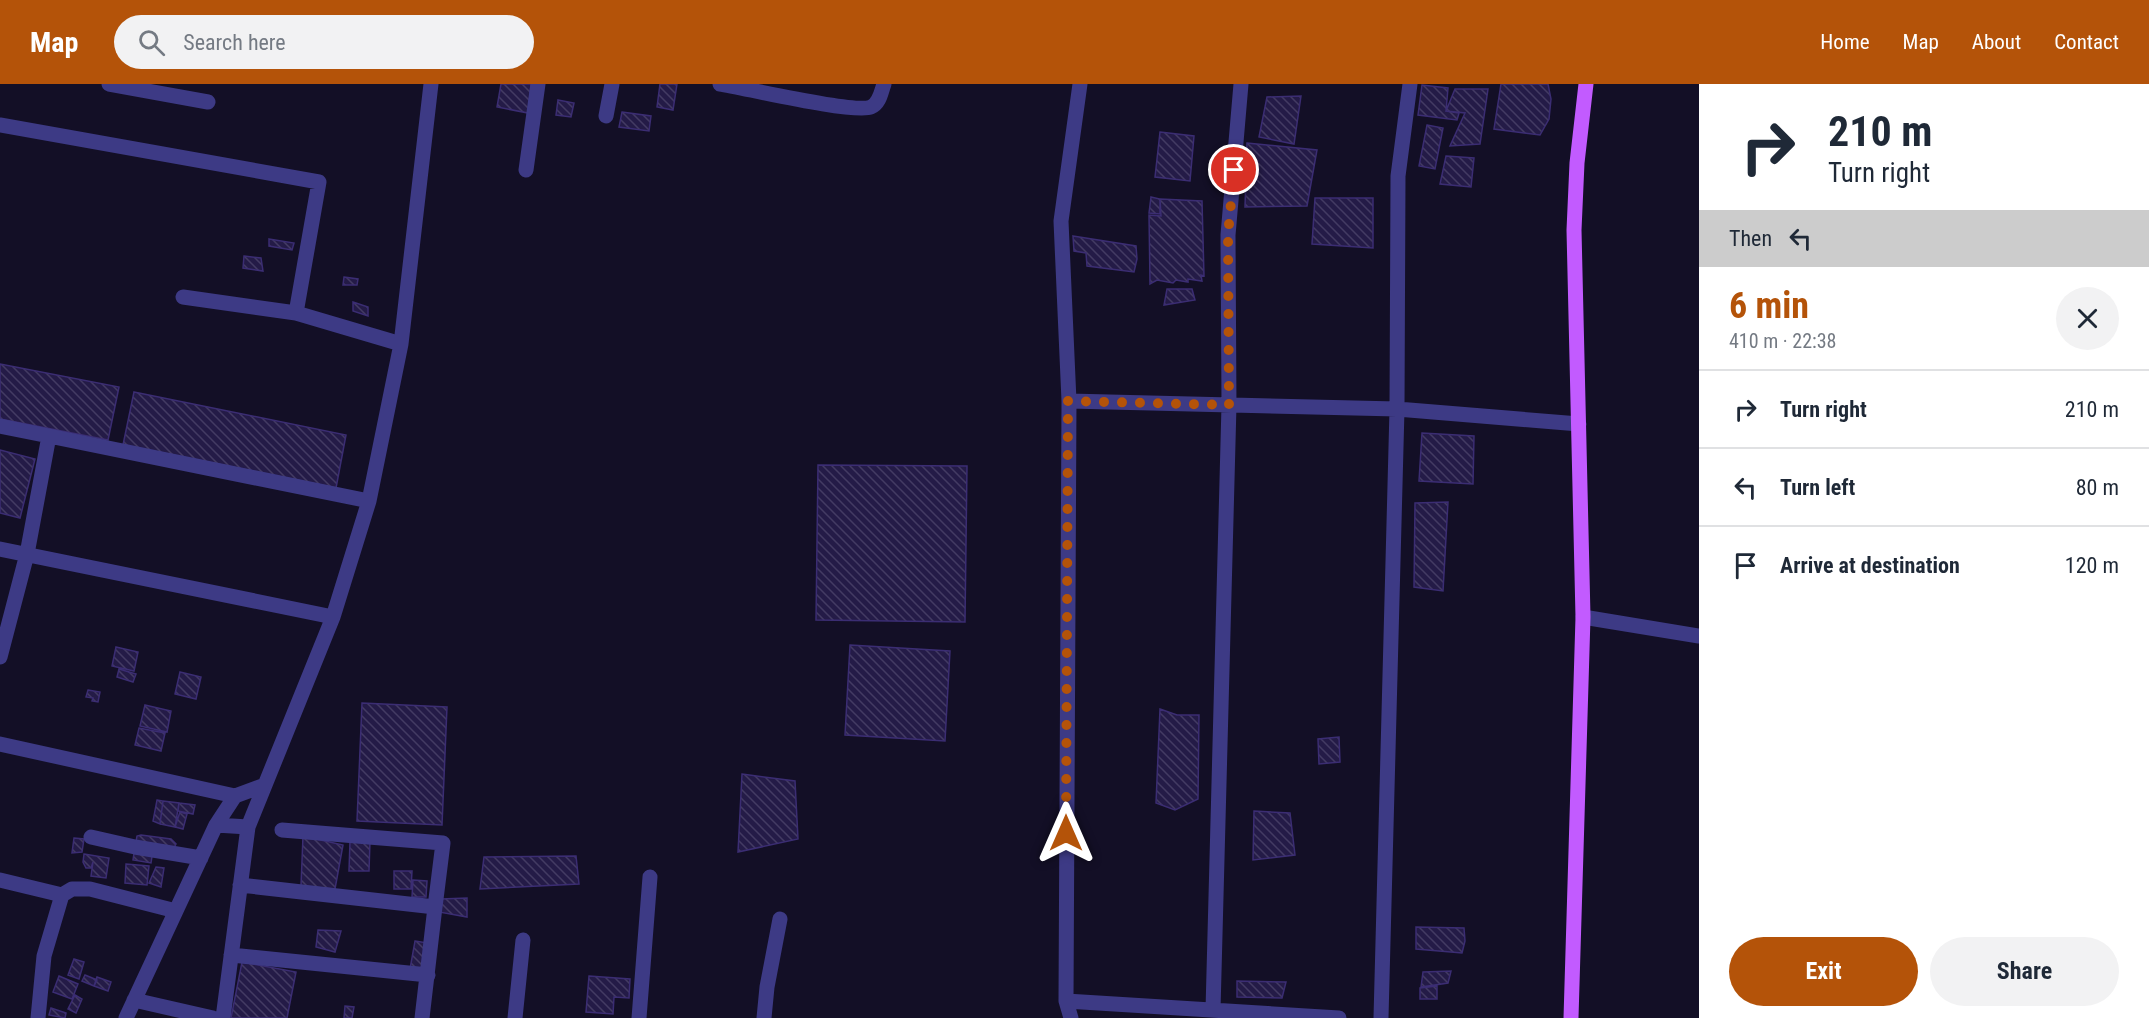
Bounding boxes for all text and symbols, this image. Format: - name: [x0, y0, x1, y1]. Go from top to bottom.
- search box: [114, 15, 534, 69]
- text: Map: [30, 26, 78, 59]
- icon: search: [135, 26, 168, 59]
- text: Search here: [183, 30, 286, 55]
- text: Home: [1820, 30, 1870, 54]
- text: Map: [1903, 30, 1939, 54]
- text: About: [1972, 30, 2021, 54]
- text: Contact: [2054, 30, 2119, 54]
- text: 210 m: [1828, 107, 1933, 156]
- icon: right: [1729, 108, 1807, 186]
- pin: [1208, 144, 1259, 195]
- icon: arrive: [1217, 153, 1250, 186]
- text: Turn right: [1828, 157, 1930, 189]
- icon: left: [1784, 222, 1817, 255]
- text: Then: [1729, 226, 1772, 251]
- text: 6 min: [1729, 285, 1809, 327]
- button: close: [2056, 287, 2119, 350]
- text: 410 m · 22:38: [1729, 329, 1836, 353]
- icon: right: [1729, 393, 1762, 426]
- text: Turn right: [1780, 397, 1867, 422]
- text: 210 m: [2065, 397, 2119, 422]
- icon: left: [1729, 471, 1762, 504]
- text: Turn left: [1780, 475, 1855, 500]
- text: 80 m: [2076, 475, 2119, 500]
- icon: arrive: [1729, 549, 1762, 582]
- text: Arrive at destination: [1780, 553, 1960, 578]
- text: 120 m: [2065, 553, 2119, 578]
- position arrow: [1034, 801, 1098, 865]
- button: Exit: [1729, 937, 1918, 1006]
- button: Share: [1930, 937, 2119, 1006]

